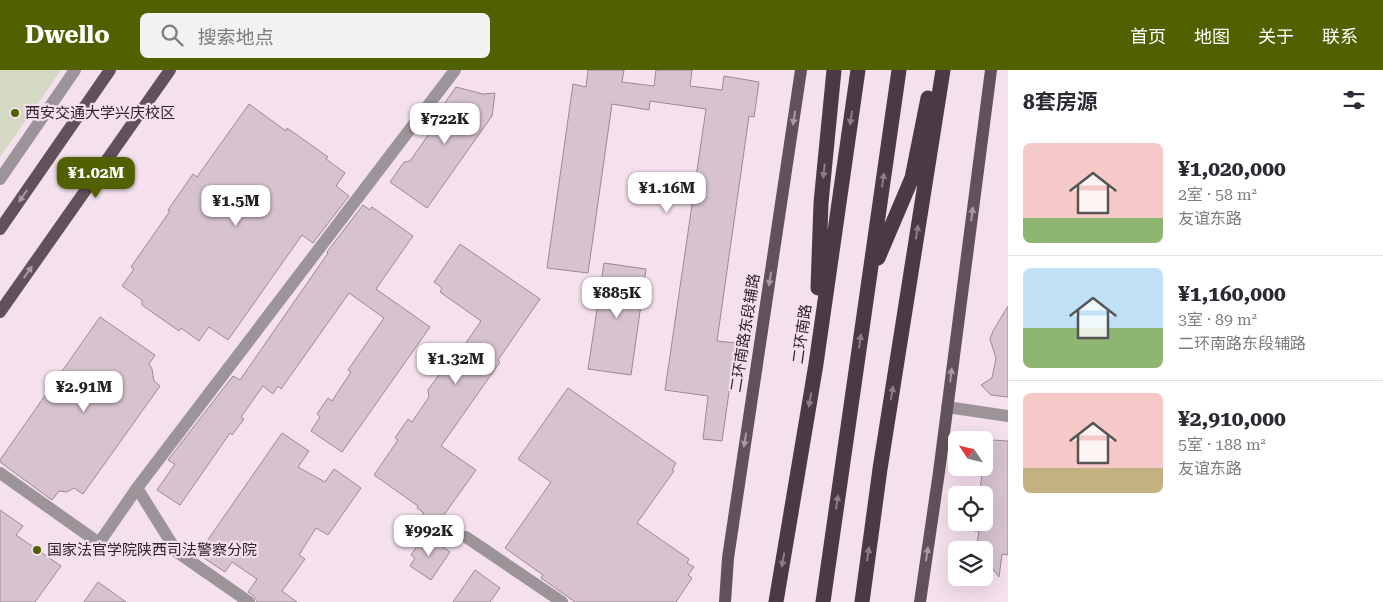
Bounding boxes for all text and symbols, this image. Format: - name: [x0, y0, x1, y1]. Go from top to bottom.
- search box: [140, 13, 490, 58]
- text: Dwello: [25, 21, 110, 49]
- icon: search: [158, 21, 186, 49]
- text: 搜索地点: [198, 26, 274, 49]
- text: 首页: [1130, 26, 1166, 47]
- text: 地图: [1194, 26, 1230, 47]
- text: 关于: [1258, 26, 1294, 47]
- text: 联系: [1322, 26, 1358, 47]
- icon: filters: [1340, 86, 1368, 114]
- text: 8套房源: [1023, 90, 1098, 114]
- pin: ¥722K: [410, 102, 480, 145]
- place label: 西安交通大学兴庆校区: [25, 104, 175, 122]
- marker: 西安交通大学兴庆校区: [9, 107, 21, 119]
- text: ¥722K: [421, 109, 469, 128]
- one-way arrow: [790, 111, 798, 127]
- one-way arrow: [847, 111, 855, 127]
- pin: ¥1.02M: [55, 156, 137, 199]
- text: ¥1,020,000: [1178, 157, 1286, 181]
- text: ¥1.02M: [68, 163, 124, 182]
- one-way arrow: [820, 163, 828, 179]
- icon: home: [1063, 163, 1123, 223]
- pin: ¥1.16M: [626, 172, 708, 214]
- one-way arrow: [879, 172, 887, 188]
- text: ¥1.16M: [639, 178, 695, 197]
- pin: ¥1.5M: [201, 184, 271, 227]
- text: 2室 · 58 m²: [1178, 185, 1257, 204]
- one-way arrow: [18, 190, 28, 203]
- text: ¥1.5M: [212, 191, 260, 210]
- one-way arrow: [968, 206, 976, 222]
- text: 友谊东路: [1178, 209, 1242, 228]
- one-way arrow: [914, 224, 922, 240]
- one-way arrow: [23, 265, 33, 279]
- one-way arrow: [765, 271, 773, 287]
- street label: 二环南路东段辅路: [727, 272, 763, 394]
- pin: ¥885K: [582, 276, 652, 319]
- text: ¥1,160,000: [1178, 282, 1286, 306]
- text: ¥885K: [593, 283, 641, 302]
- icon: home: [1063, 288, 1123, 348]
- street label: 二环南路: [789, 303, 815, 365]
- text: 3室 · 89 m²: [1178, 310, 1257, 329]
- one-way arrow: [856, 333, 864, 349]
- text: 二环南路东段辅路: [1178, 334, 1306, 353]
- pin: ¥1.32M: [415, 342, 497, 385]
- text: ¥1.32M: [428, 349, 484, 368]
- one-way arrow: [947, 367, 955, 383]
- pin: ¥2.91M: [43, 370, 125, 413]
- text: ¥2.91M: [56, 377, 112, 396]
- one-way arrow: [888, 385, 896, 401]
- one-way arrow: [805, 393, 813, 409]
- text: ¥2,910,000: [1178, 407, 1286, 431]
- icon: home: [1063, 413, 1123, 473]
- north arrow: [948, 431, 992, 476]
- map controls: [948, 431, 993, 586]
- one-way arrow: [741, 432, 749, 448]
- text: 5室 · 188 m²: [1178, 435, 1266, 454]
- text: 友谊东路: [1178, 459, 1242, 478]
- button: locate: [948, 486, 993, 531]
- one-way arrow: [833, 493, 841, 509]
- pin: ¥992K: [394, 514, 464, 557]
- text: ¥992K: [405, 521, 453, 540]
- place label: 国家法官学院陕西司法警察分院: [47, 541, 257, 559]
- button: layers: [948, 541, 993, 586]
- marker: 国家法官学院陕西司法警察分院: [31, 544, 43, 556]
- one-way arrow: [864, 545, 872, 561]
- one-way arrow: [923, 545, 931, 561]
- one-way arrow: [778, 553, 786, 569]

